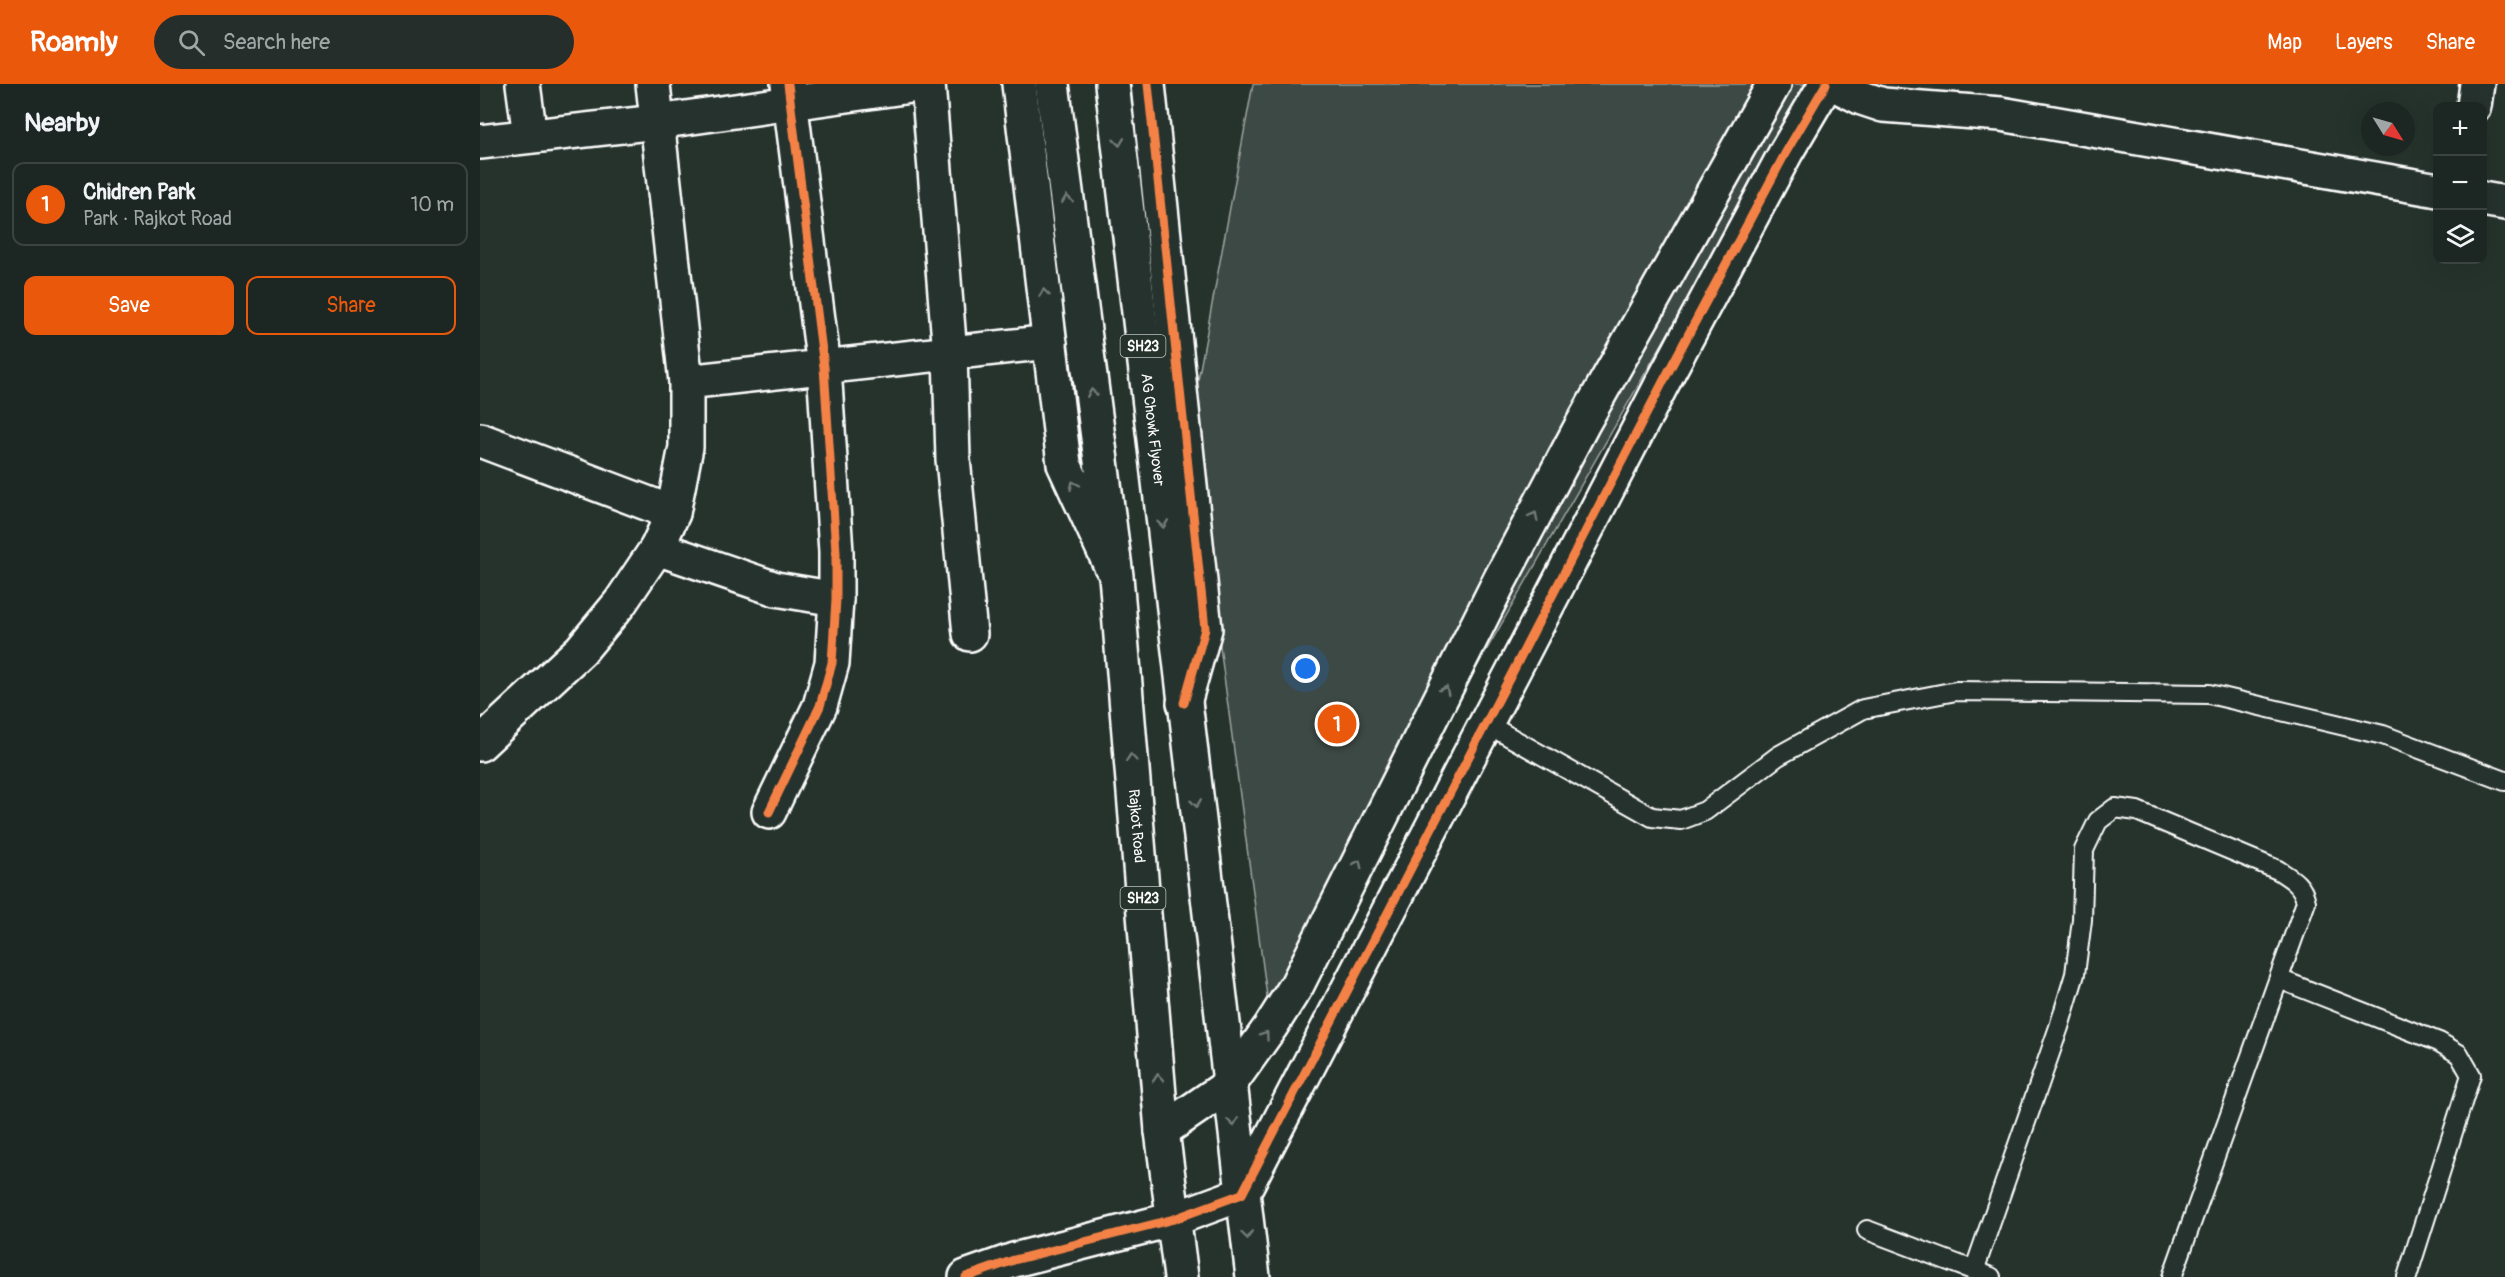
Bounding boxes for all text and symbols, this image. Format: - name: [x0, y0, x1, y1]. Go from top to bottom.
- search box: [154, 15, 574, 69]
- text: Roamly: [30, 25, 118, 60]
- icon: search: [175, 26, 208, 59]
- text: Search here: [223, 28, 330, 56]
- text: Map: [2267, 29, 2302, 56]
- text: Layers: [2335, 29, 2393, 56]
- text: Share: [2426, 29, 2475, 56]
- north arrow: [2361, 102, 2415, 156]
- map controls: [2433, 102, 2487, 264]
- button: +: [2433, 102, 2487, 156]
- text: Nearby: [24, 107, 100, 139]
- one-way arrow: [1112, 138, 1125, 147]
- button: −: [2433, 156, 2487, 210]
- text: Chidren Park: [83, 178, 195, 206]
- text: 1: [42, 192, 49, 217]
- text: 10 m: [410, 192, 454, 217]
- one-way arrow: [1061, 195, 1073, 204]
- text: Park · Rajkot Road: [83, 206, 232, 231]
- button: layers: [2433, 210, 2487, 264]
- button: Save: [24, 276, 234, 335]
- button: Share: [246, 276, 456, 335]
- one-way arrow: [1038, 289, 1051, 298]
- road number: SH23: [1120, 335, 1166, 357]
- street label: AG Chowk Flyover: [1136, 372, 1169, 488]
- one-way arrow: [1086, 388, 1098, 397]
- one-way arrow: [1070, 480, 1082, 491]
- one-way arrow: [1527, 512, 1538, 523]
- one-way arrow: [1156, 519, 1169, 528]
- your location: [1291, 654, 1320, 683]
- one-way arrow: [1438, 685, 1449, 696]
- pin: 1: [1318, 702, 1356, 746]
- one-way arrow: [1125, 753, 1138, 762]
- street label: Rajkot Road: [1124, 788, 1149, 864]
- one-way arrow: [1189, 798, 1202, 807]
- one-way arrow: [1350, 859, 1362, 870]
- road number: SH23: [1120, 887, 1166, 909]
- one-way arrow: [1257, 1031, 1268, 1042]
- one-way arrow: [1152, 1073, 1165, 1082]
- one-way arrow: [1226, 1117, 1239, 1126]
- one-way arrow: [1241, 1231, 1253, 1240]

